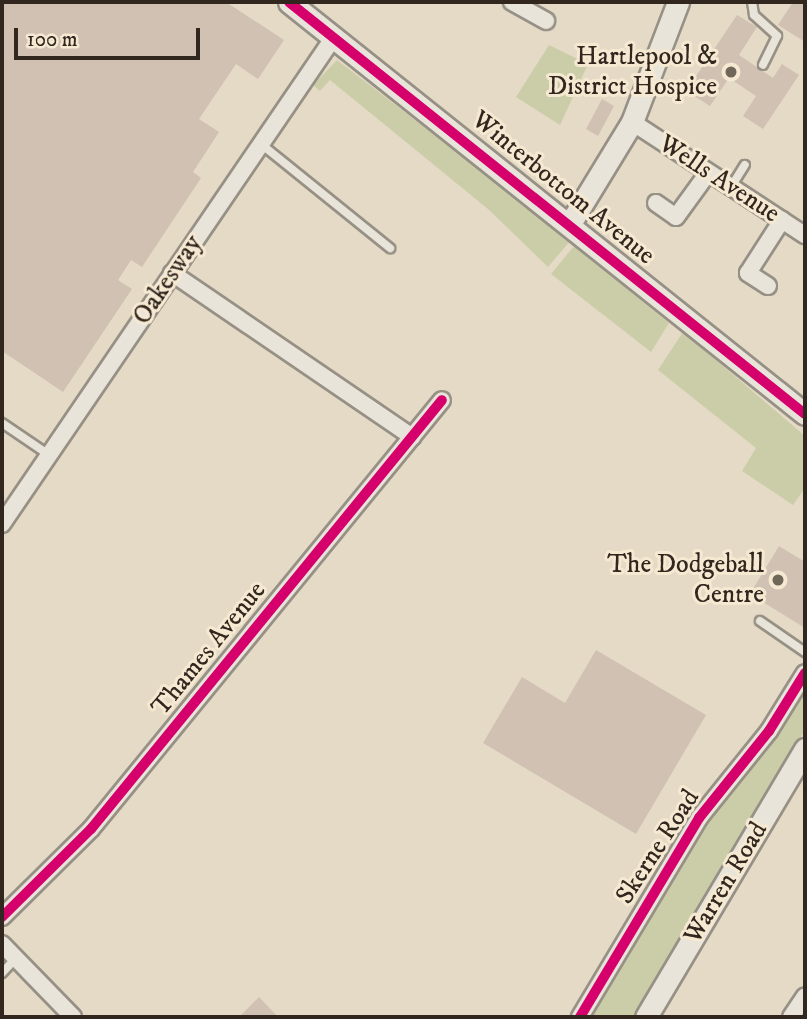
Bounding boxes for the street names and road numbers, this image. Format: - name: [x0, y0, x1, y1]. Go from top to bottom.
- street label: Winterbottom Avenue: [465, 104, 661, 272]
- street label: Wells Avenue: [653, 128, 785, 230]
- street label: Oakesway: [127, 229, 209, 331]
- street label: Thames Avenue: [145, 576, 273, 722]
- street label: Skerne Road: [609, 784, 707, 910]
- street label: Warren Road: [677, 816, 775, 950]

